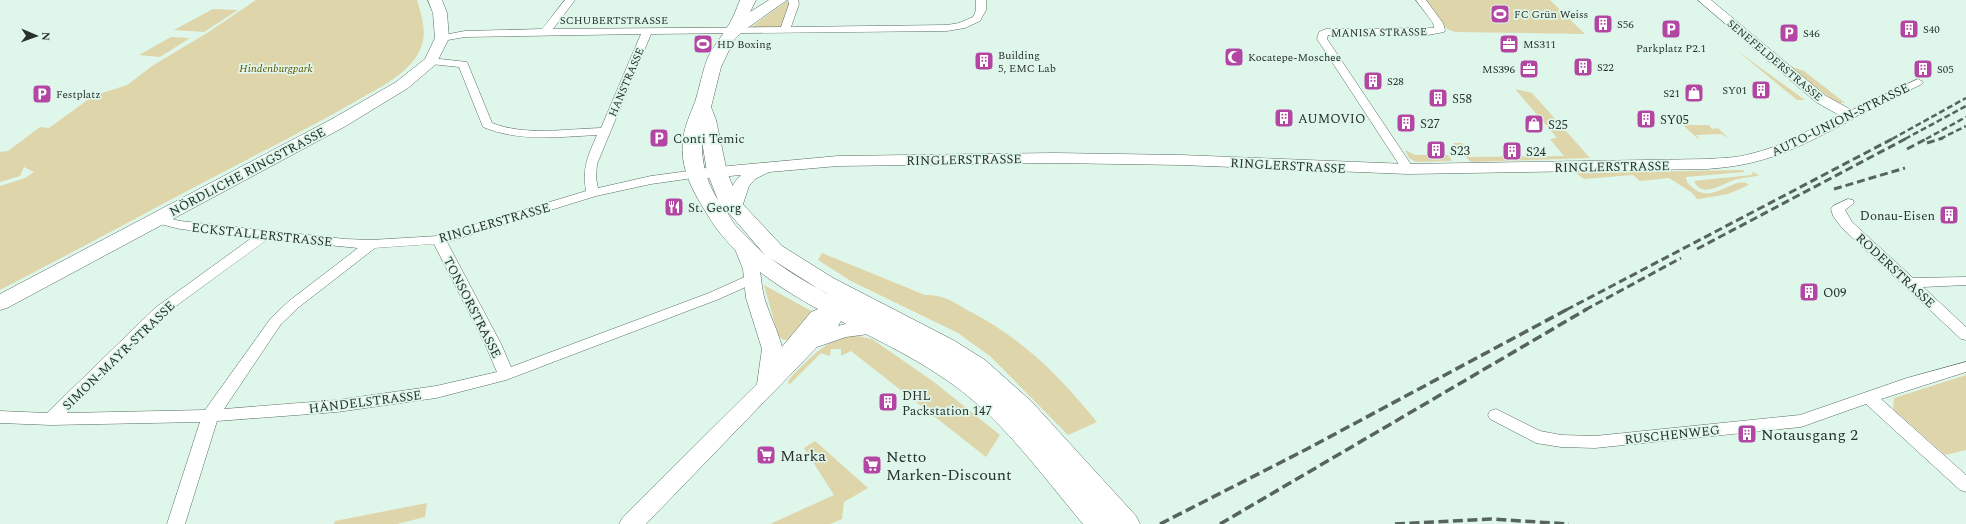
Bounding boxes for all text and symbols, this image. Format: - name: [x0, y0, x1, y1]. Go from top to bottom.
- sports icon: FC Grün Weiss: [1489, 3, 1511, 25]
- place label: FC Grün Weiss: [1514, 6, 1588, 23]
- street label: SCHUBERTSTRASSE: [560, 12, 668, 29]
- building icon: S56: [1592, 13, 1614, 35]
- street label: SENEFELDERSTRASSE: [1723, 15, 1826, 106]
- north arrow: [16, 16, 56, 56]
- place label: S56: [1617, 16, 1634, 33]
- parking icon: Parkplatz P2.1: [1660, 18, 1682, 40]
- building icon: S40: [1898, 18, 1920, 40]
- place label: S40: [1923, 21, 1940, 38]
- parking icon: S46: [1778, 22, 1800, 44]
- street label: MANISA STRASSE: [1331, 23, 1427, 42]
- place label: S46: [1803, 25, 1820, 42]
- text: N: [37, 32, 54, 41]
- sports icon: HD Boxing: [692, 33, 714, 55]
- office icon: MS311: [1498, 33, 1520, 55]
- place label: HD Boxing: [717, 36, 772, 53]
- place label: MS311: [1523, 36, 1556, 53]
- place label: Parkplatz P2.1: [1636, 40, 1706, 57]
- street label: HANSTRASSE: [604, 45, 649, 119]
- mosque icon: Kocatepe-Moschee: [1223, 46, 1245, 68]
- place label: Building 5, EMC Lab: [998, 47, 1056, 77]
- place label: Kocatepe-Moschee: [1248, 49, 1341, 66]
- building icon: Building 5, EMC Lab: [973, 50, 995, 72]
- building icon: S22: [1572, 56, 1594, 78]
- office icon: MS396: [1518, 58, 1540, 80]
- building icon: S05: [1912, 58, 1934, 80]
- place label: S22: [1597, 59, 1614, 76]
- park label: Hindenburgpark: [239, 60, 313, 77]
- place label: MS396: [1482, 61, 1515, 78]
- place label: S05: [1937, 61, 1954, 78]
- building icon: S28: [1362, 70, 1384, 92]
- place label: S28: [1387, 73, 1404, 90]
- street label: AUTO-UNION-STRASSE: [1768, 78, 1913, 162]
- building icon: SY01: [1750, 79, 1772, 101]
- shop icon: S21: [1683, 82, 1705, 104]
- place label: SY01: [1722, 82, 1747, 99]
- parking icon: Festplatz: [31, 83, 53, 105]
- place label: S21: [1663, 85, 1680, 102]
- place label: Festplatz: [56, 86, 100, 103]
- building icon: S58: [1427, 87, 1449, 109]
- place label: S58: [1452, 89, 1472, 109]
- building icon: AUMOVIO: [1273, 107, 1295, 129]
- building icon: SY05: [1635, 108, 1657, 130]
- place label: AUMOVIO: [1298, 109, 1365, 129]
- place label: SY05: [1660, 110, 1689, 130]
- building icon: S27: [1395, 112, 1417, 134]
- shop icon: S25: [1523, 113, 1545, 135]
- place label: S27: [1420, 114, 1440, 134]
- place label: S25: [1548, 115, 1568, 135]
- street label: NÖRDLICHE RINGSTRASSE: [166, 122, 329, 222]
- parking icon: Conti Temic: [648, 127, 670, 149]
- place label: Conti Temic: [673, 129, 745, 149]
- building icon: S23: [1425, 139, 1447, 161]
- building icon: S24: [1501, 140, 1523, 162]
- place label: S23: [1450, 141, 1470, 161]
- place label: S24: [1526, 142, 1546, 162]
- street label: RINGLERSTRASSE: [906, 149, 1022, 171]
- street label: RINGLERSTRASSE: [1230, 153, 1346, 179]
- street label: RINGLERSTRASSE: [1554, 156, 1670, 178]
- restaurant icon: St. Georg: [663, 196, 685, 218]
- street label: RINGLERSTRASSE: [436, 197, 553, 248]
- place label: St. Georg: [688, 198, 742, 218]
- building icon: Donau-Eisen: [1938, 204, 1960, 226]
- place label: Donau-Eisen: [1860, 206, 1935, 226]
- street label: ECKSTALLERSTRASSE: [190, 218, 333, 252]
- street label: RODERSTRASSE: [1851, 228, 1940, 313]
- street label: TONSORSTRASSE: [438, 253, 506, 362]
- building icon: O09: [1798, 281, 1820, 303]
- place label: O09: [1823, 283, 1847, 303]
- street label: SIMON-MAYR-STRASSE: [58, 296, 180, 415]
- street label: HÄNDELSTRASSE: [308, 385, 423, 419]
- place label: DHL Packstation 147: [902, 386, 992, 421]
- building icon: DHL Packstation 147: [877, 391, 899, 413]
- street label: RUSCHENWEG: [1623, 420, 1721, 450]
- building icon: Notausgang 2: [1736, 423, 1758, 445]
- place label: Notausgang 2: [1761, 423, 1858, 447]
- supermarket icon: Marka: [755, 444, 777, 466]
- place label: Marka: [780, 444, 826, 468]
- place label: Netto Marken-Discount: [886, 445, 1012, 487]
- supermarket icon: Netto Marken-Discount: [861, 454, 883, 476]

